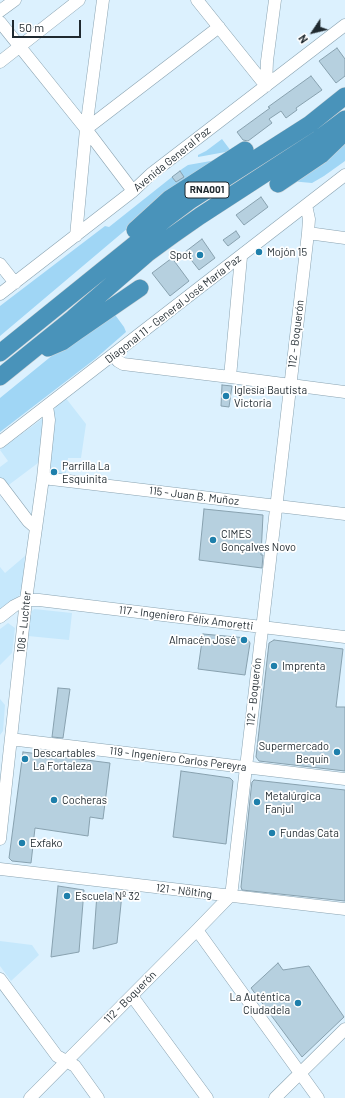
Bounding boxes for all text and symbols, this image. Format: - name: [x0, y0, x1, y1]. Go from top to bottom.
- scale bar: [14, 12, 83, 38]
- north arrow: [293, 12, 333, 52]
- text: 50 m: [19, 20, 44, 34]
- text: N: [295, 32, 310, 46]
- street label: Avenida General Paz: [131, 124, 213, 194]
- road number: RNA001: [185, 182, 229, 198]
- place label: Mojón 15: [267, 245, 307, 259]
- marker: Mojón 15: [254, 247, 264, 257]
- place label: Spot: [170, 248, 192, 262]
- marker: Spot: [195, 250, 205, 260]
- street label: Diagonal 11 - General José María Paz: [102, 252, 244, 366]
- street label: 112 - Boquerón: [285, 299, 307, 369]
- place label: Iglesia Bautista Victoria: [234, 383, 307, 409]
- marker: Iglesia Bautista Victoria: [221, 391, 231, 401]
- place label: Parrilla La Esquinita: [62, 459, 110, 485]
- marker: Parrilla La Esquinita: [49, 467, 59, 477]
- street label: 115 - Juan B. Muñoz: [148, 484, 240, 508]
- place label: CIMES Gonçalves Novo: [221, 527, 296, 553]
- marker: CIMES Gonçalves Novo: [208, 535, 218, 545]
- street label: 108 - Luchter: [14, 590, 34, 654]
- street label: 117 - Ingeniero Félix Amoretti: [118, 603, 254, 633]
- place label: Almacén José: [169, 633, 236, 647]
- marker: Almacén José: [239, 635, 249, 645]
- street label: 112 - Boquerón: [244, 657, 264, 727]
- place label: Imprenta: [282, 659, 325, 673]
- marker: Imprenta: [269, 661, 279, 671]
- place label: Supermercado Bequín: [259, 739, 329, 765]
- street label: 119 - Ingeniero Carlos Pereyra: [109, 744, 247, 774]
- place label: Descartables La Fortaleza: [33, 746, 96, 772]
- marker: Supermercado Bequín: [332, 747, 342, 757]
- marker: Descartables La Fortaleza: [20, 754, 30, 764]
- place label: Metalúrgica Fanjul: [265, 789, 321, 815]
- place label: Cocheras: [62, 793, 107, 807]
- marker: Cocheras: [49, 795, 59, 805]
- marker: Metalúrgica Fanjul: [252, 797, 262, 807]
- place label: Fundas Cata: [280, 826, 339, 840]
- marker: Fundas Cata: [267, 828, 277, 838]
- place label: Exfako: [30, 836, 63, 850]
- marker: Exfako: [17, 838, 27, 848]
- street label: 121 - Nölting: [155, 881, 213, 901]
- place label: Escuela Nº 32: [75, 889, 140, 903]
- marker: Escuela Nº 32: [62, 891, 72, 901]
- street label: 112 - Boquerón: [101, 968, 159, 1026]
- place label: La Auténtica Ciudadela: [230, 990, 290, 1016]
- marker: La Auténtica Ciudadela: [293, 998, 303, 1008]

